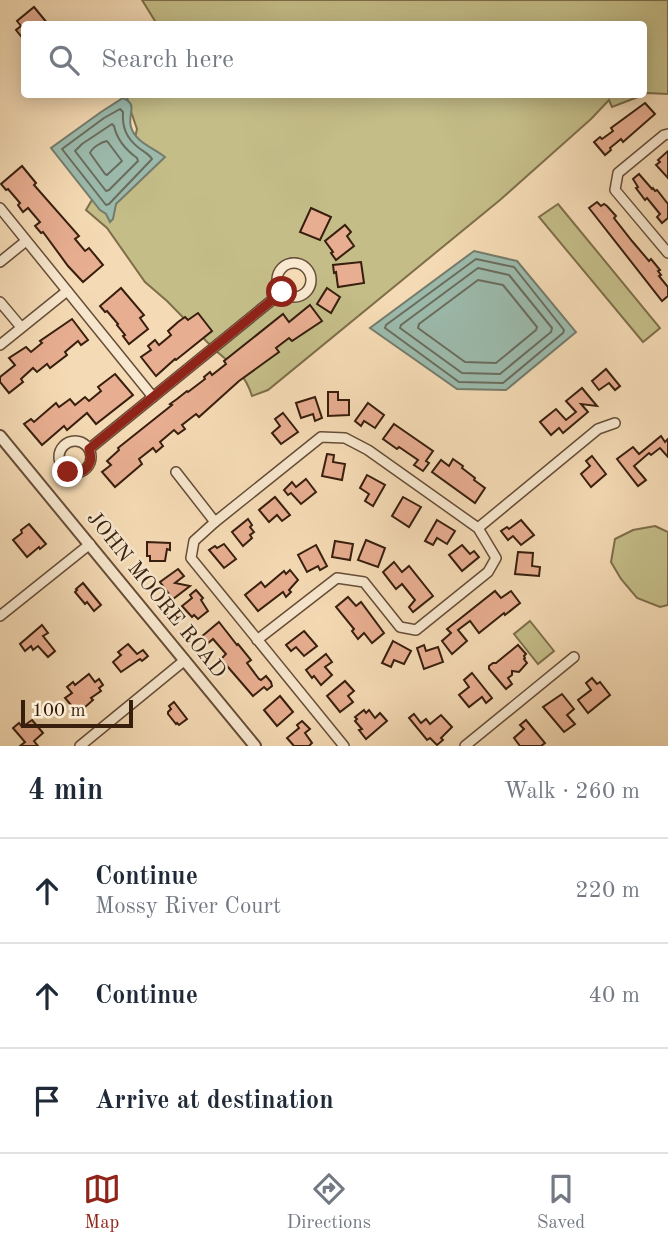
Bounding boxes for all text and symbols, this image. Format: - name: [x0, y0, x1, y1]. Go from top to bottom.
- search box: [21, 21, 647, 98]
- icon: search: [45, 41, 83, 79]
- text: Search here: [101, 47, 234, 73]
- route start: [266, 276, 297, 307]
- route end: [52, 456, 83, 487]
- street label: JOHN MOORE ROAD: [82, 508, 230, 682]
- scale bar: [21, 697, 133, 729]
- text: 100 m: [32, 702, 85, 721]
- text: 4 min: [28, 776, 103, 806]
- text: Walk · 260 m: [504, 780, 640, 803]
- text: Continue: [95, 864, 198, 890]
- icon: ahead: [28, 872, 66, 910]
- text: 220 m: [575, 879, 640, 902]
- text: Mossy River Court: [95, 895, 281, 918]
- icon: ahead: [28, 977, 66, 1015]
- text: Continue: [95, 983, 198, 1009]
- text: 40 m: [589, 984, 640, 1007]
- icon: arrive: [28, 1082, 66, 1120]
- text: Arrive at destination: [95, 1088, 334, 1114]
- tab: Map: [83, 1170, 121, 1235]
- tab: Directions: [287, 1170, 371, 1235]
- tab: Saved: [537, 1170, 585, 1235]

